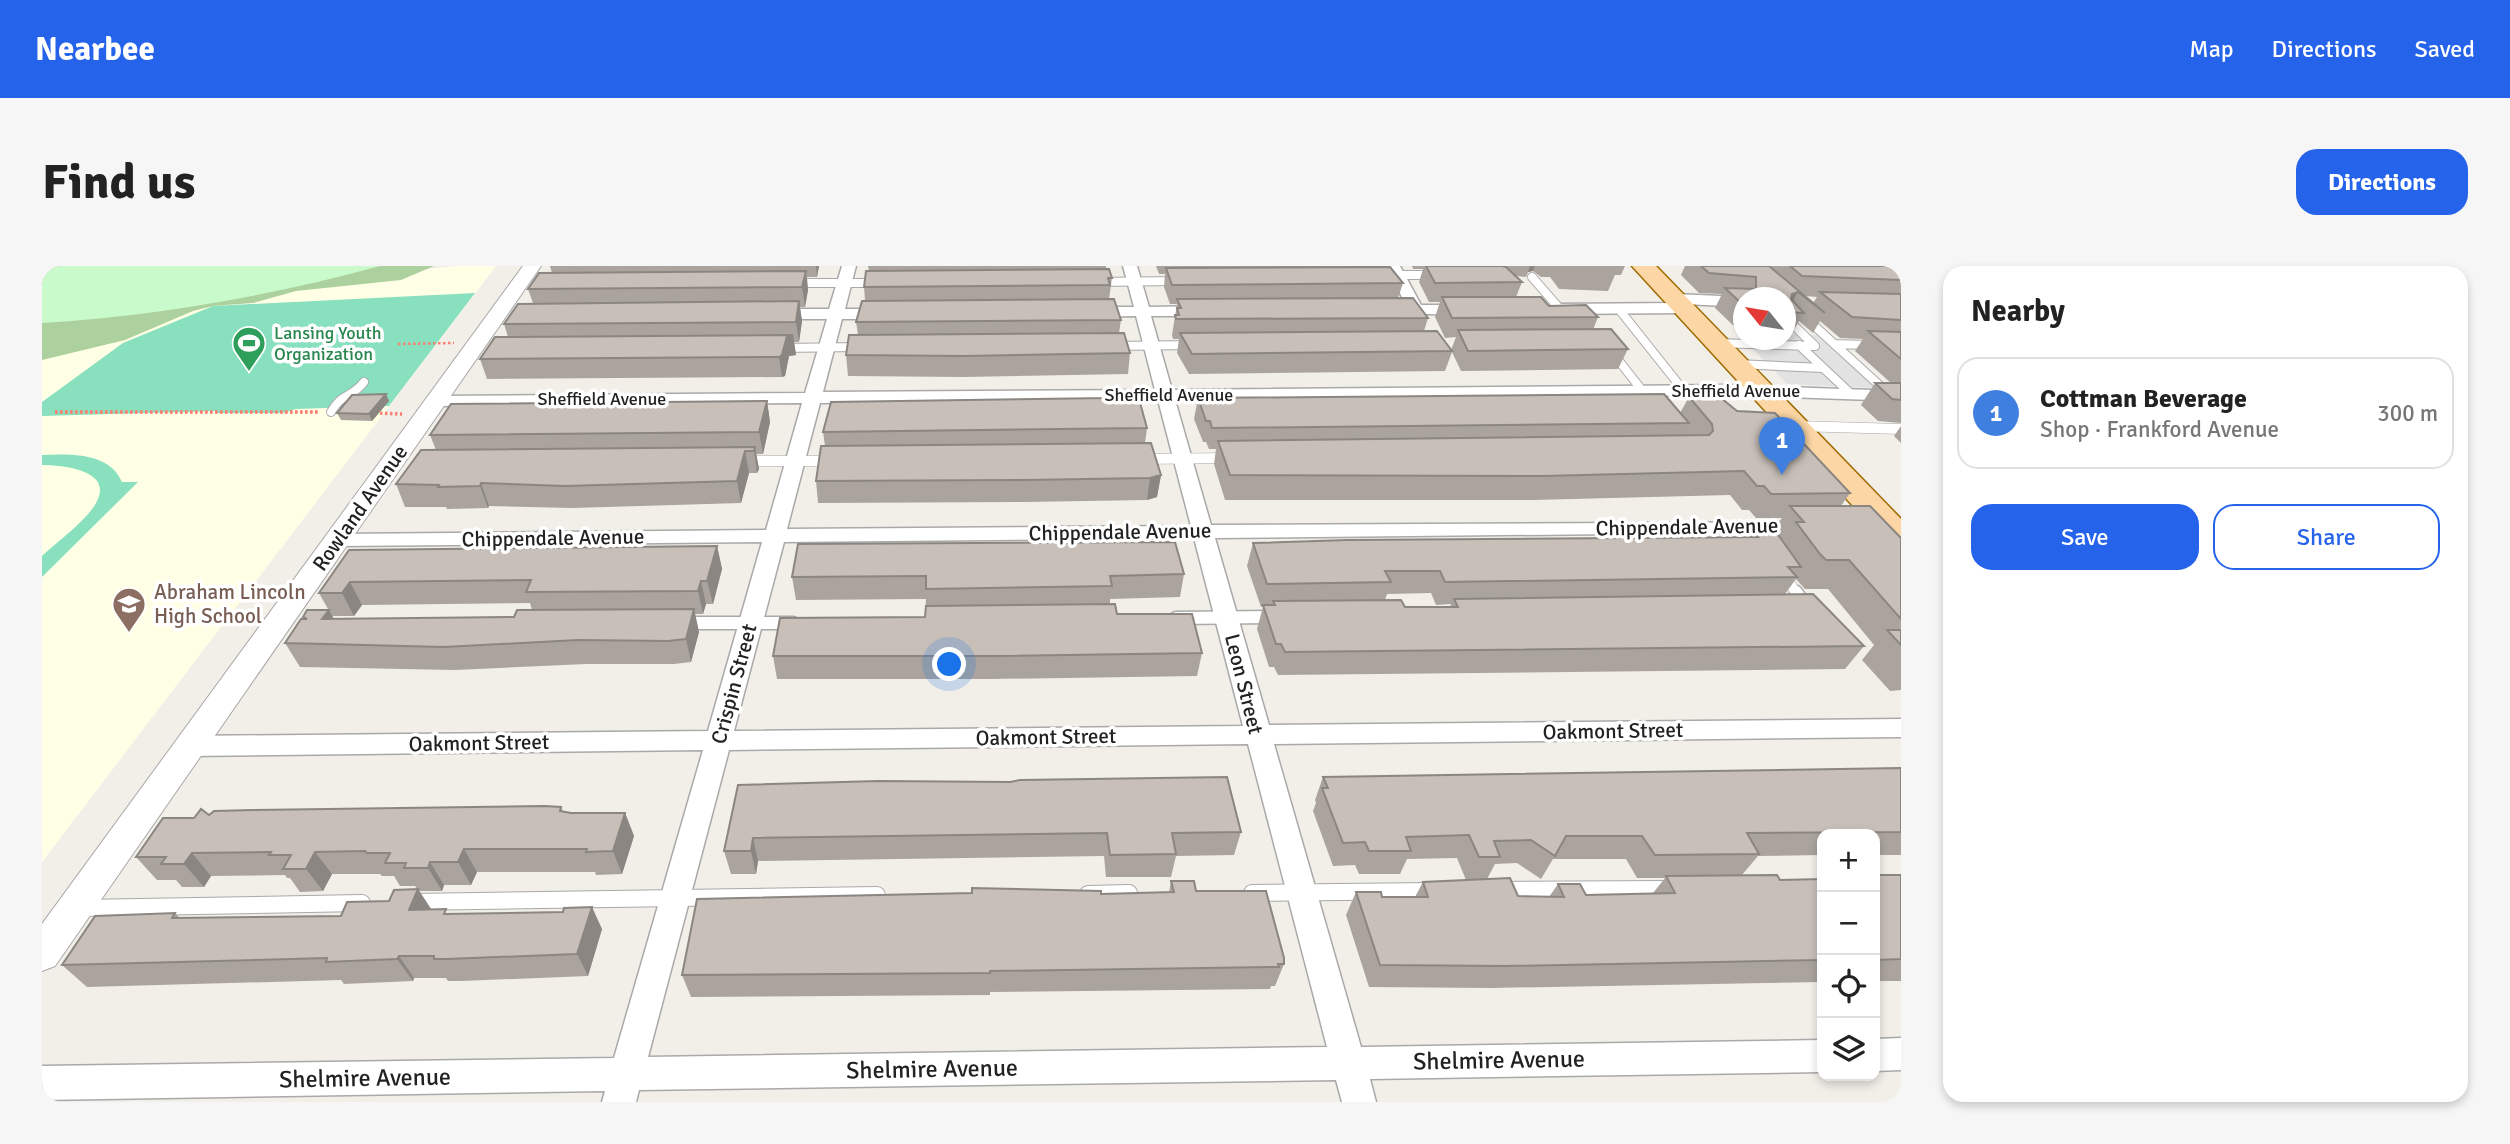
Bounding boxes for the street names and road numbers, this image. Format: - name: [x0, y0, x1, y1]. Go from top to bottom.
- street label: Sheffield Avenue: [1672, 380, 1800, 402]
- street label: Sheffield Avenue: [1105, 384, 1233, 406]
- street label: Sheffield Avenue: [538, 388, 666, 410]
- street label: Rowland Avenue: [307, 440, 413, 576]
- street label: Chippendale Avenue: [1595, 512, 1779, 542]
- street label: Chippendale Avenue: [1028, 517, 1212, 547]
- street label: Chippendale Avenue: [461, 523, 645, 553]
- street label: Crispin Street: [705, 621, 763, 747]
- street label: Leon Street: [1219, 631, 1269, 737]
- street label: Oakmont Street: [1543, 717, 1683, 745]
- street label: Oakmont Street: [976, 723, 1116, 751]
- street label: Oakmont Street: [409, 729, 549, 757]
- street label: Shelmire Avenue: [1413, 1044, 1585, 1076]
- street label: Shelmire Avenue: [846, 1053, 1018, 1085]
- street label: Shelmire Avenue: [279, 1062, 451, 1094]

